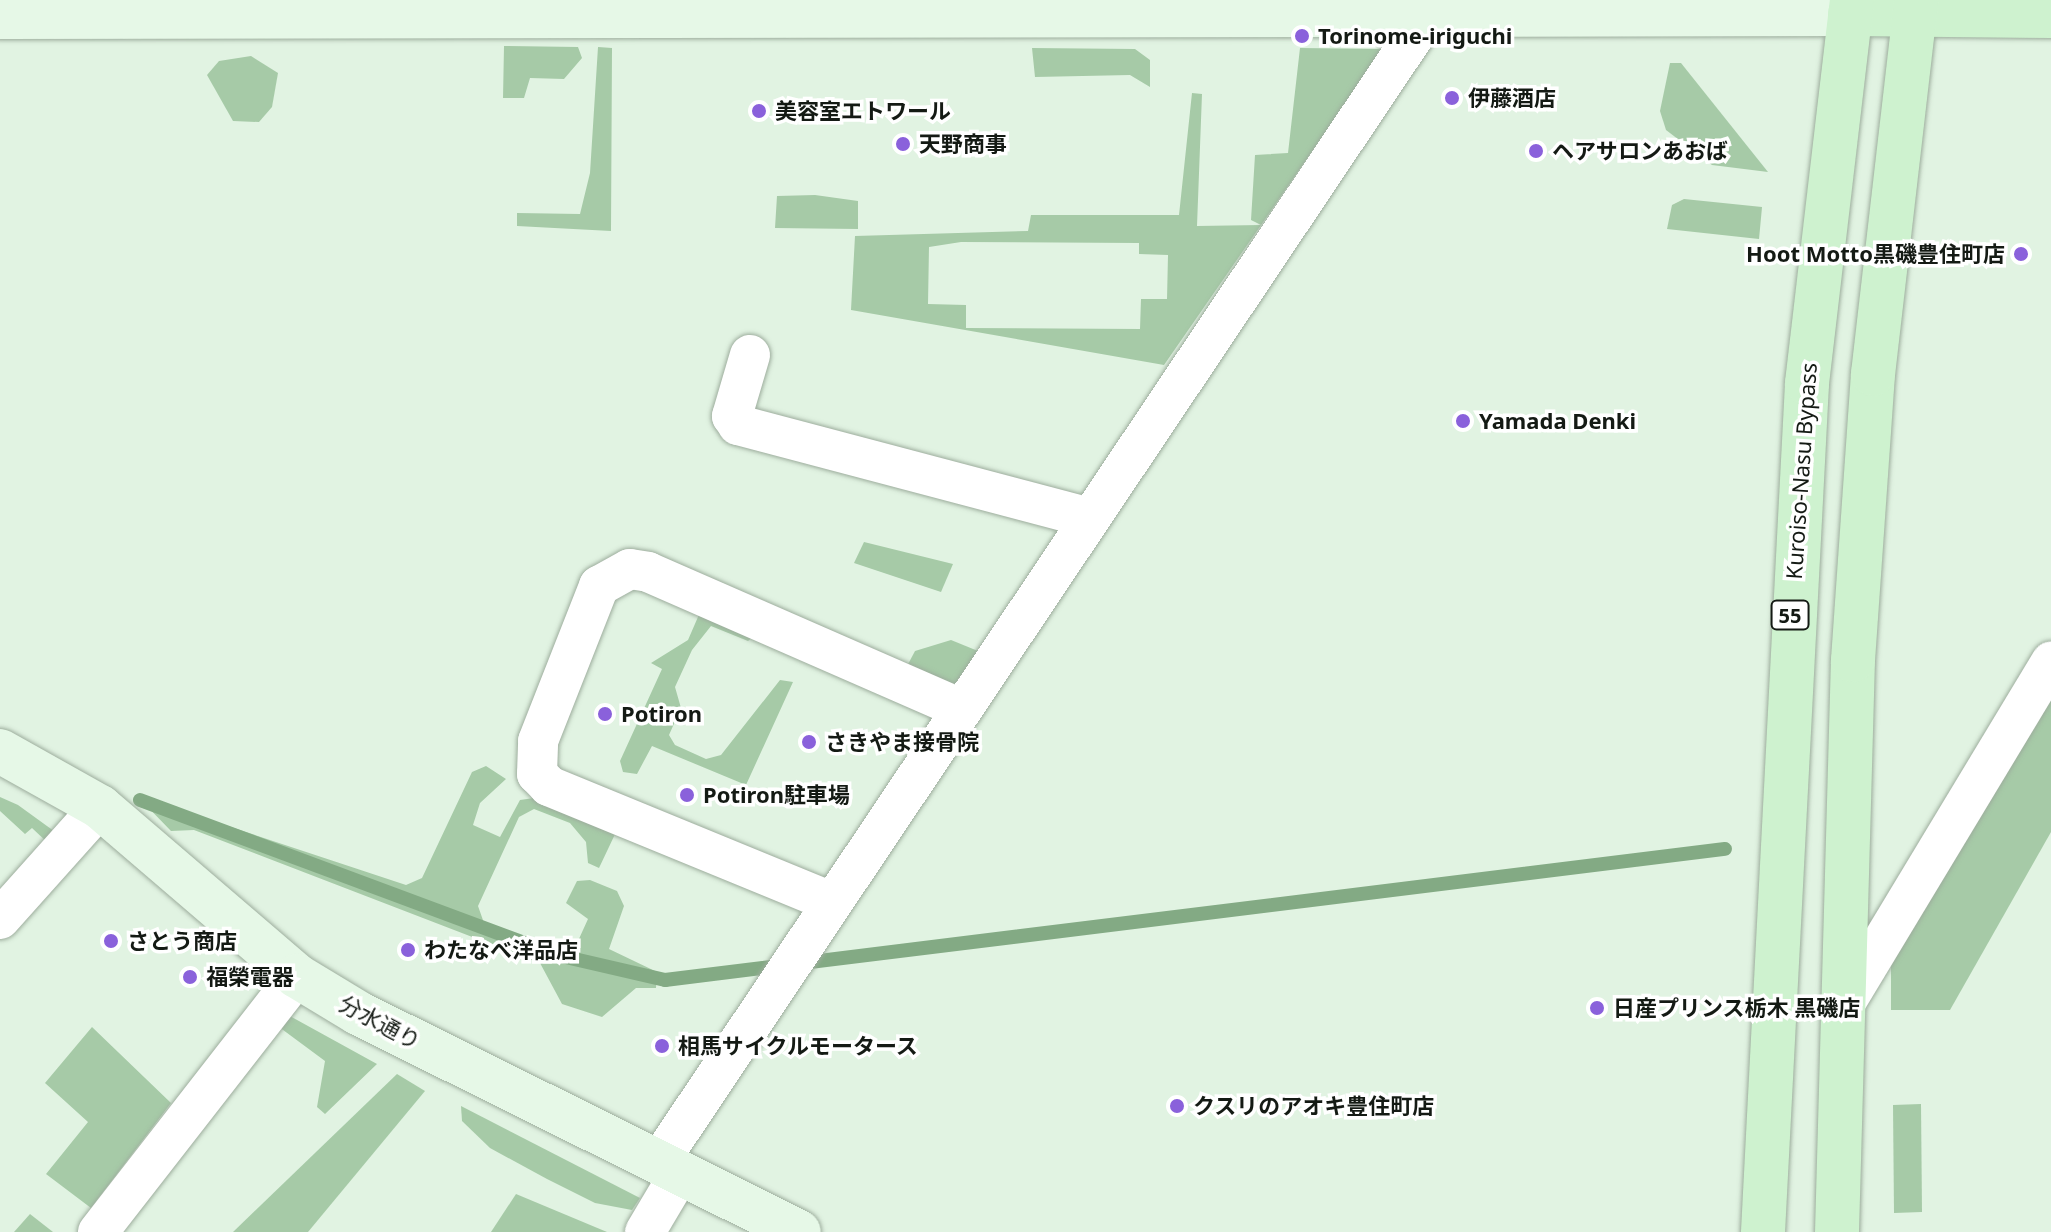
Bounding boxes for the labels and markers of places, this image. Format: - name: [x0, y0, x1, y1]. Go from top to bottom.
- place label: Torinome-iriguchi: [1318, 23, 1512, 49]
- marker: Torinome-iriguchi: [1293, 27, 1311, 45]
- place label: 伊藤酒店: [1468, 85, 1556, 111]
- marker: 伊藤酒店: [1443, 89, 1461, 107]
- place label: 美容室エトワール: [775, 98, 951, 124]
- marker: 美容室エトワール: [750, 102, 768, 120]
- place label: 天野商事: [919, 131, 1007, 157]
- marker: 天野商事: [894, 135, 912, 153]
- place label: ヘアサロンあおば: [1552, 138, 1728, 164]
- marker: ヘアサロンあおば: [1527, 142, 1545, 160]
- place label: Hoot Motto黒磯豊住町店: [1746, 241, 2005, 267]
- marker: Hoot Motto黒磯豊住町店: [2012, 245, 2030, 263]
- place label: Yamada Denki: [1479, 408, 1636, 434]
- marker: Yamada Denki: [1454, 412, 1472, 430]
- place label: Potiron: [621, 701, 702, 727]
- marker: Potiron: [596, 705, 614, 723]
- place label: さきやま接骨院: [825, 729, 979, 755]
- marker: さきやま接骨院: [800, 733, 818, 751]
- place label: Potiron駐車場: [703, 782, 850, 808]
- marker: Potiron駐車場: [678, 786, 696, 804]
- place label: さとう商店: [127, 928, 237, 954]
- marker: さとう商店: [102, 932, 120, 950]
- place label: わたなべ洋品店: [424, 937, 578, 963]
- marker: わたなべ洋品店: [399, 941, 417, 959]
- place label: 福榮電器: [206, 964, 294, 990]
- marker: 福榮電器: [181, 968, 199, 986]
- place label: 日産プリンス栃木 黒磯店: [1613, 995, 1861, 1021]
- marker: 日産プリンス栃木 黒磯店: [1588, 999, 1606, 1017]
- place label: 相馬サイクルモータース: [678, 1033, 920, 1059]
- marker: 相馬サイクルモータース: [653, 1037, 671, 1055]
- place label: クスリのアオキ豊住町店: [1193, 1093, 1435, 1119]
- marker: クスリのアオキ豊住町店: [1168, 1097, 1186, 1115]

